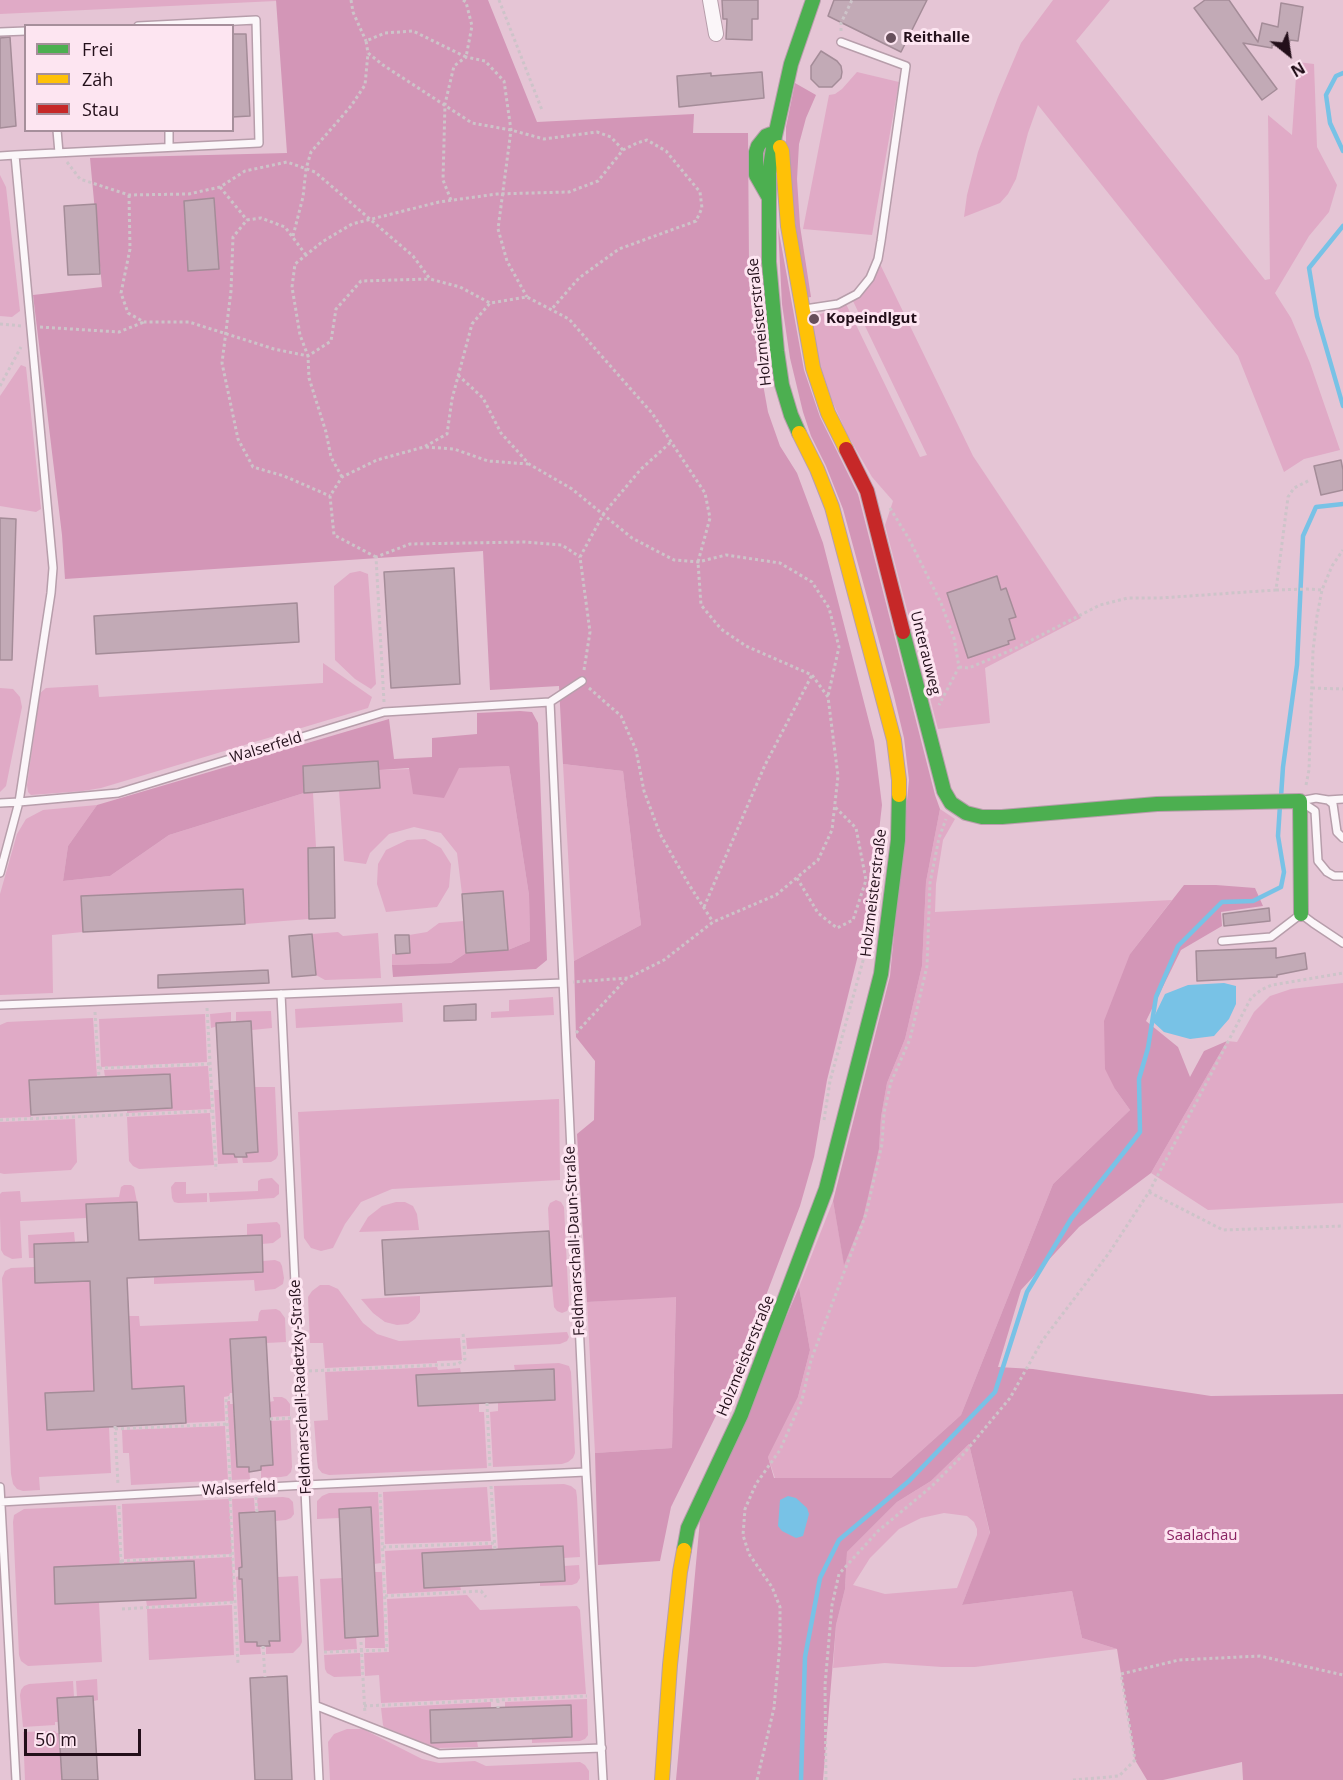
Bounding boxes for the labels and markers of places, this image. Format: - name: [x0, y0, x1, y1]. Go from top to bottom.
- place label: Reithalle: [903, 29, 970, 47]
- marker: Reithalle: [884, 31, 898, 45]
- place label: Kopeindlgut: [826, 310, 917, 328]
- marker: Kopeindlgut: [807, 312, 821, 326]

